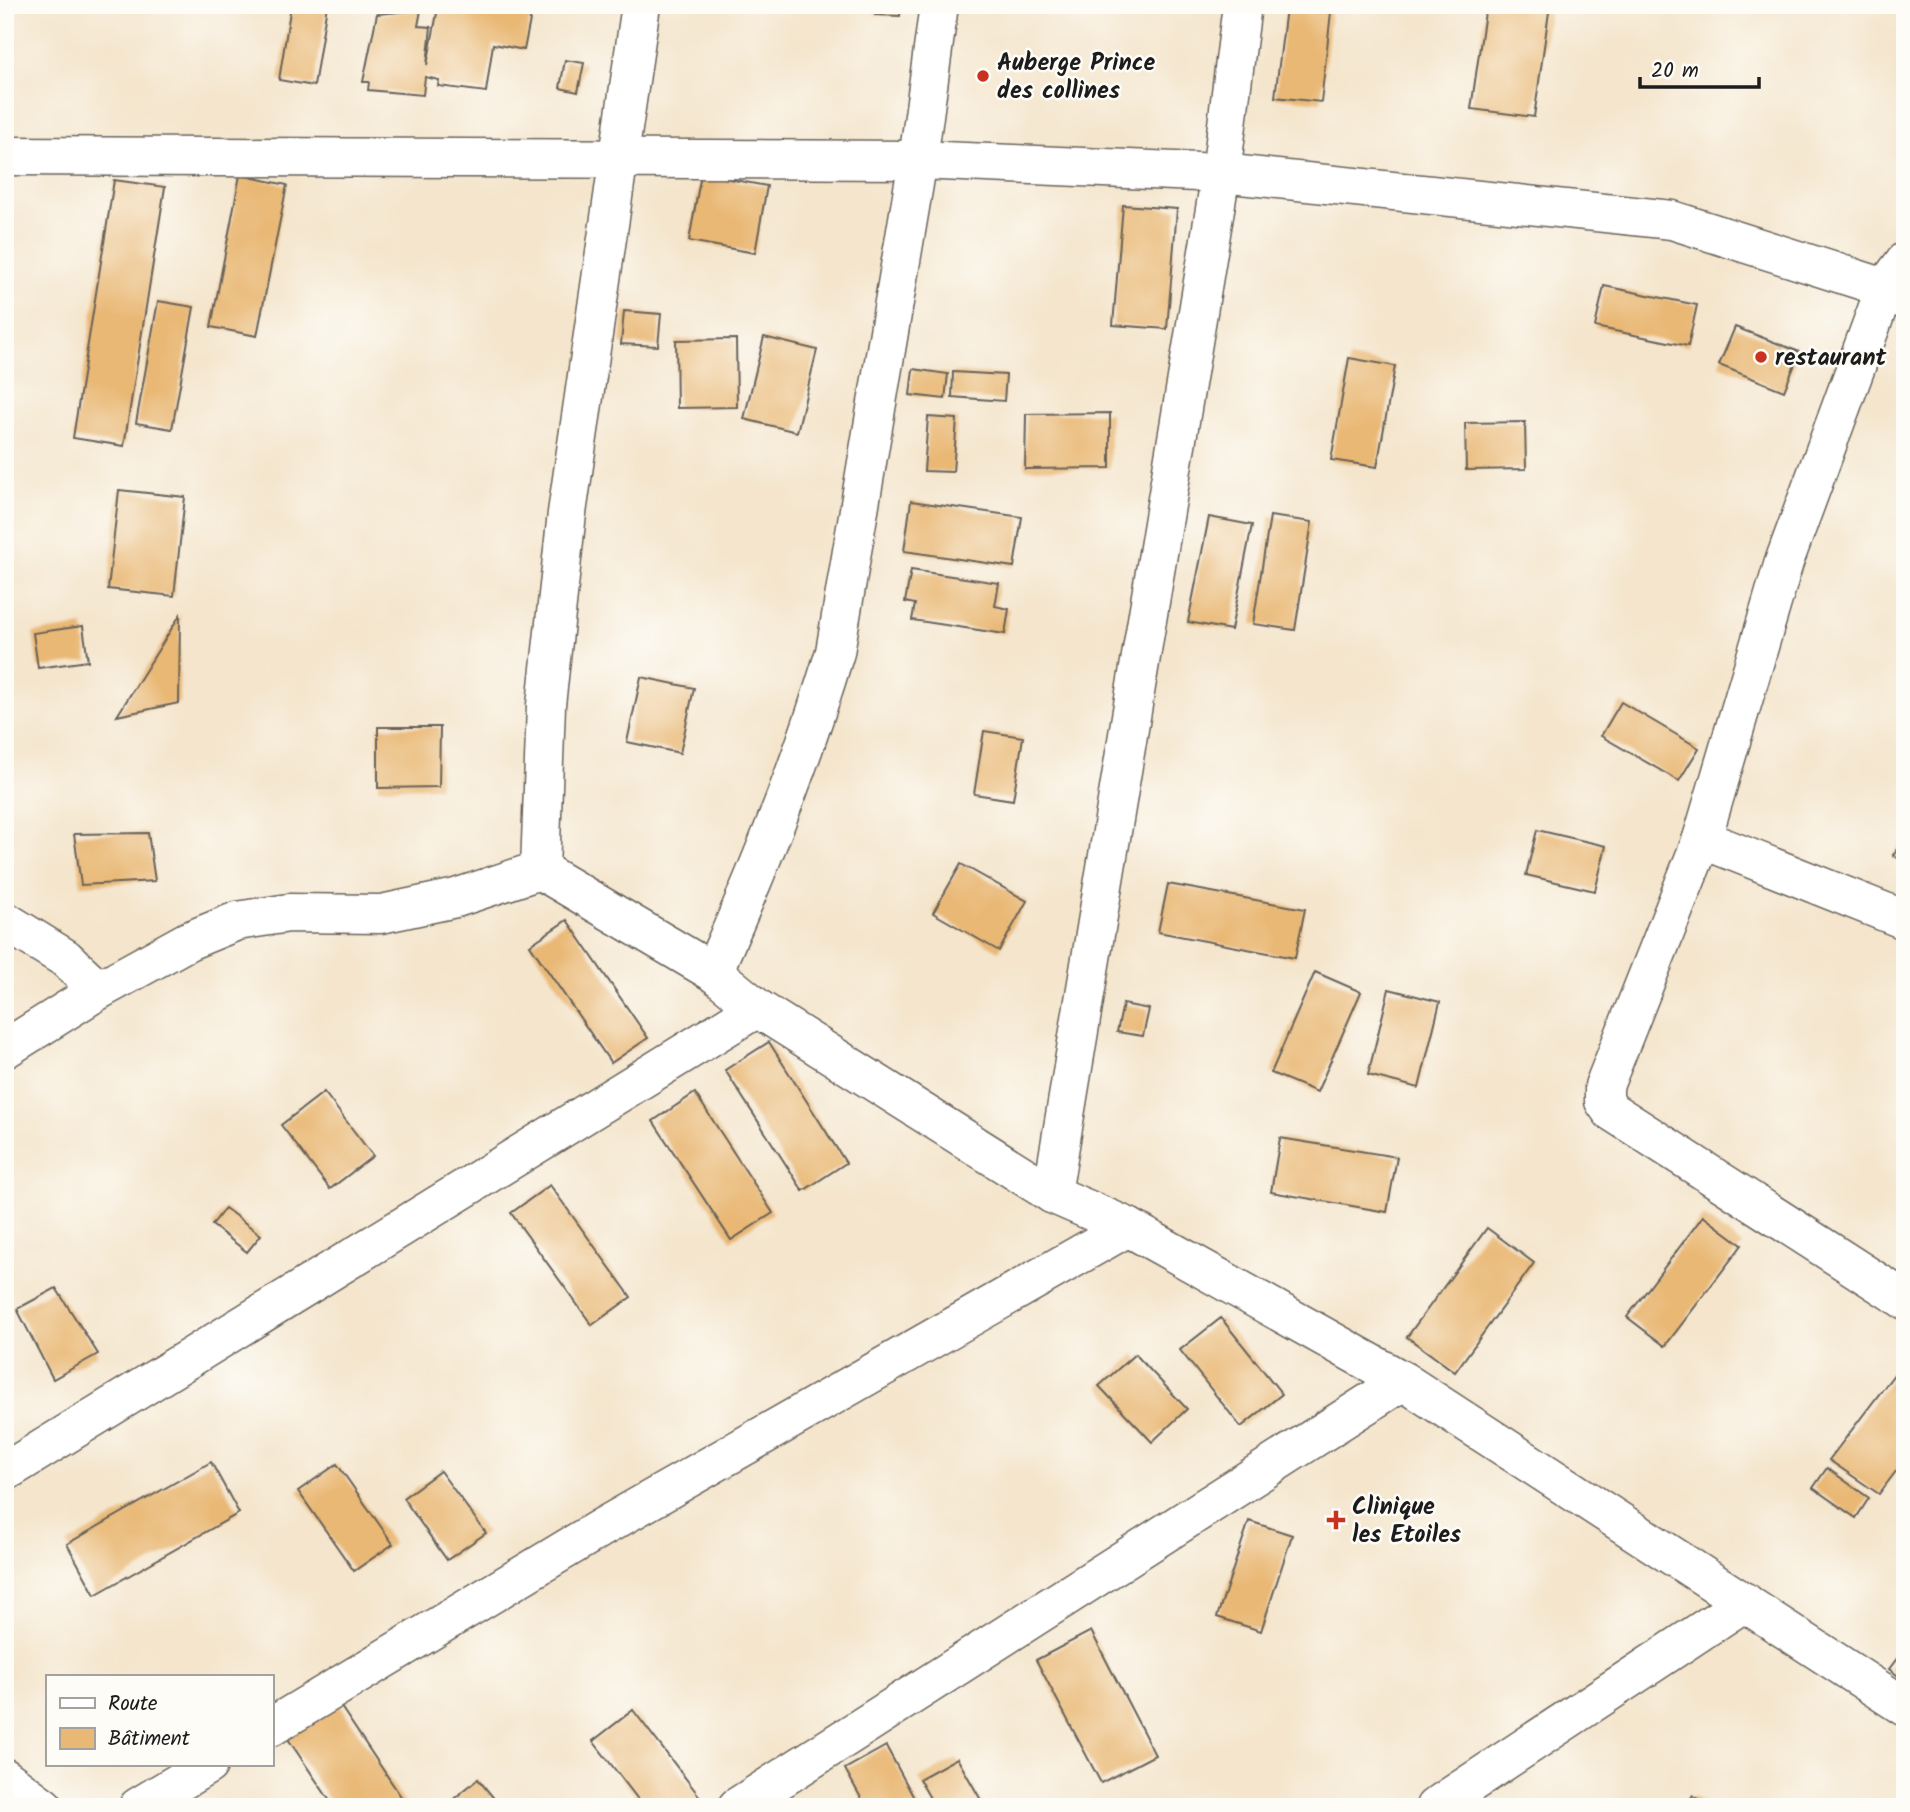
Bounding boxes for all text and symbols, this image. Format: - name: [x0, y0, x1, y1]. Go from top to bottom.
- place label: Auberge Prince des collines: [997, 44, 1155, 111]
- scale bar: [1640, 46, 1759, 90]
- text: 20 m: [1651, 55, 1699, 88]
- marker: Auberge Prince des collines: [975, 68, 991, 84]
- place label: restaurant: [1775, 339, 1888, 378]
- marker: restaurant: [1753, 349, 1769, 365]
- place label: Clinique les Etoiles: [1352, 1488, 1461, 1555]
- marker: Clinique les Etoiles: [1326, 1510, 1346, 1530]
- legend: [46, 1675, 273, 1766]
- text: Route: [108, 1688, 158, 1721]
- text: Bâtiment: [108, 1723, 191, 1756]

